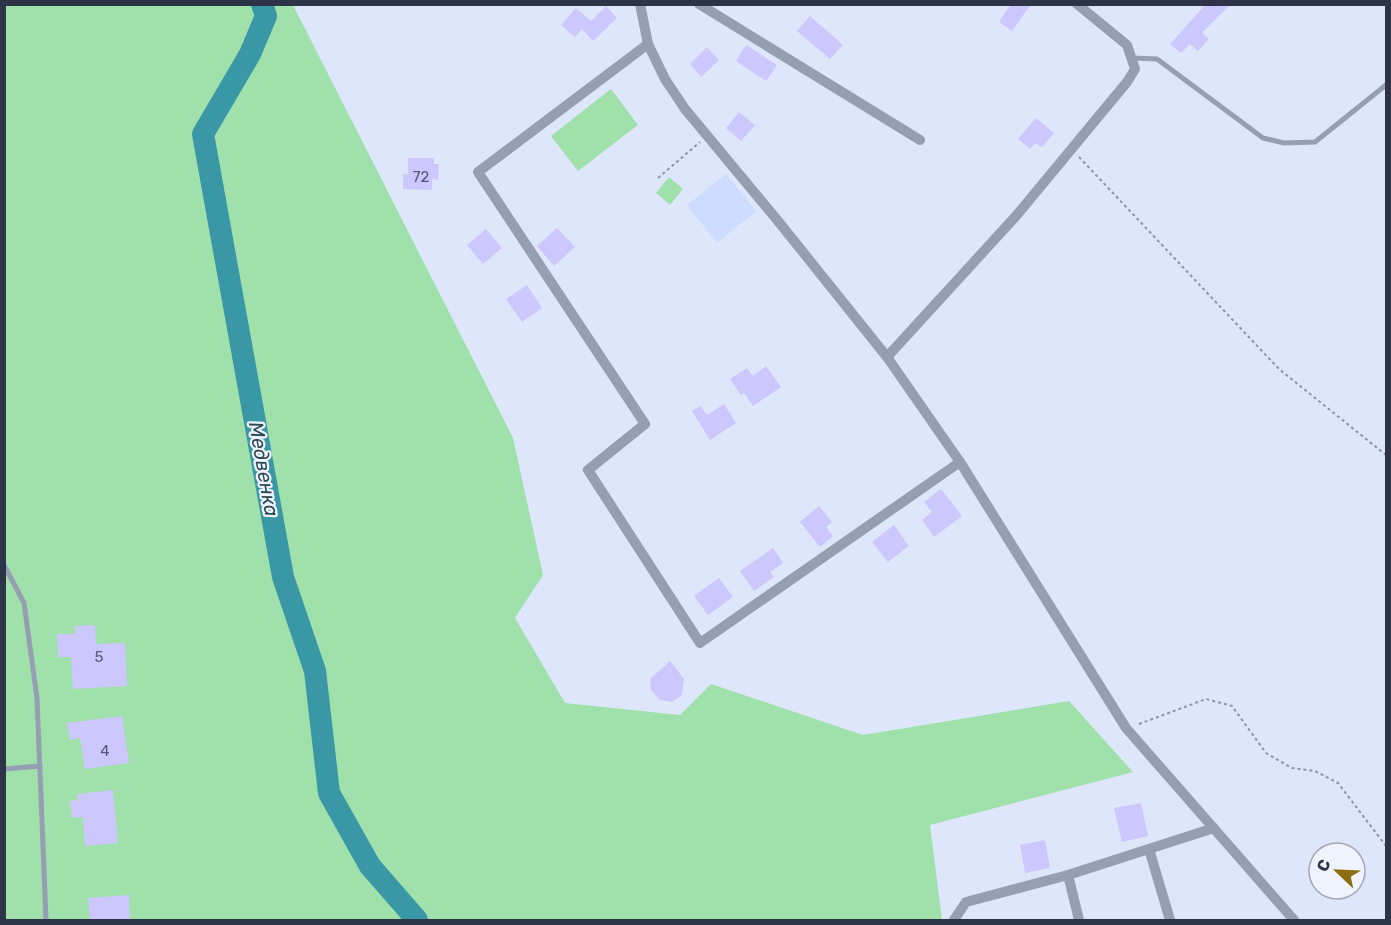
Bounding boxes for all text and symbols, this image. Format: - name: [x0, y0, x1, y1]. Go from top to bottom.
- house number: 72: [413, 168, 429, 186]
- water label: Медвенка: [244, 420, 284, 518]
- house number: 5: [95, 648, 104, 666]
- house number: 4: [100, 742, 110, 760]
- north arrow: [1307, 841, 1367, 901]
- text: С: [1313, 856, 1335, 874]

